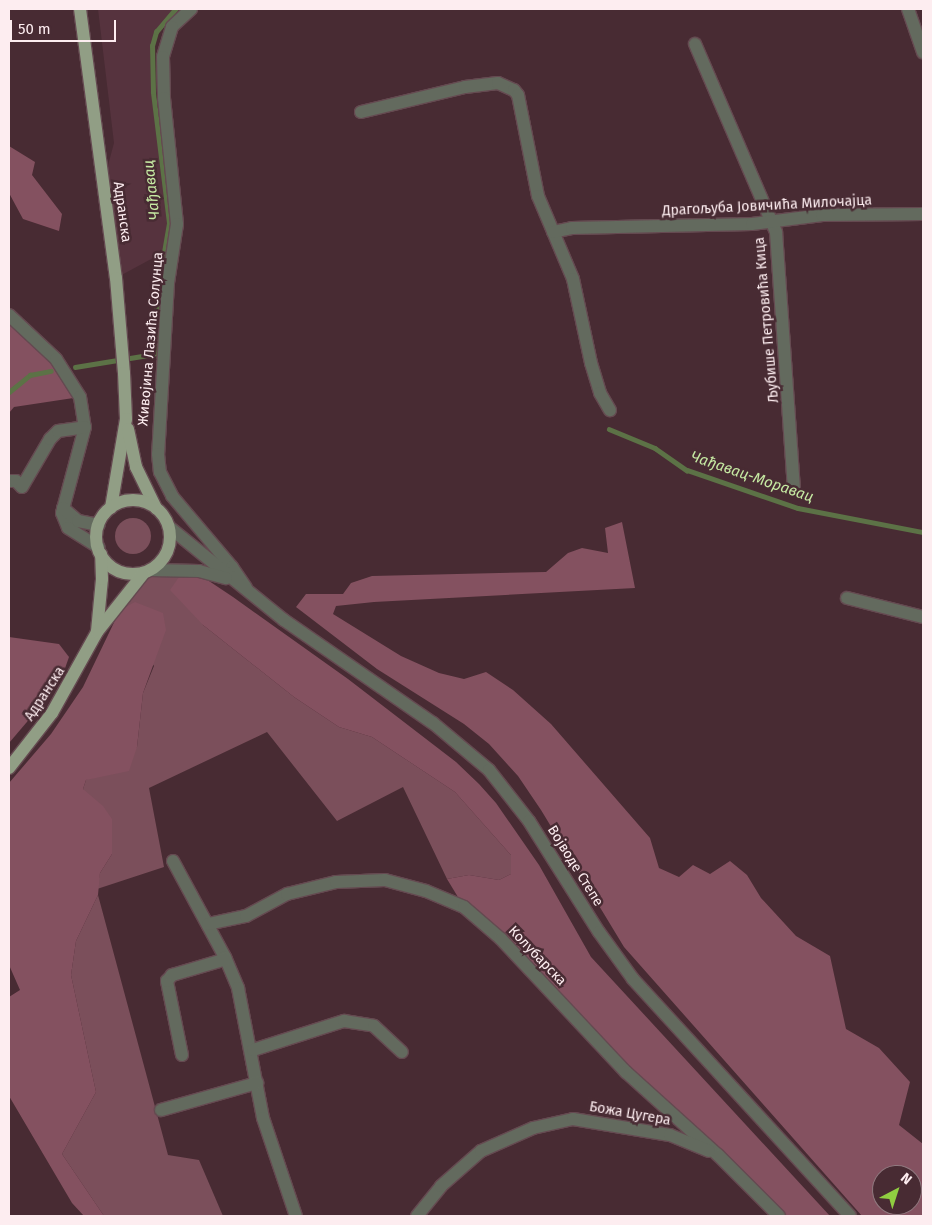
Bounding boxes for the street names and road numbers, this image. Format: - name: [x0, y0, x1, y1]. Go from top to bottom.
- street label: Адранска: [109, 180, 135, 244]
- street label: Драгољуба Јовичића Милочајца: [662, 192, 872, 220]
- street label: Љубише Петровића Кица: [751, 236, 783, 404]
- street label: Живојина Лазића Солунца: [135, 251, 167, 427]
- street label: Адранска: [21, 664, 69, 724]
- street label: Војводе Степе: [543, 822, 607, 910]
- street label: Колубарска: [504, 923, 570, 989]
- street label: Божа Цугера: [588, 1099, 672, 1129]

